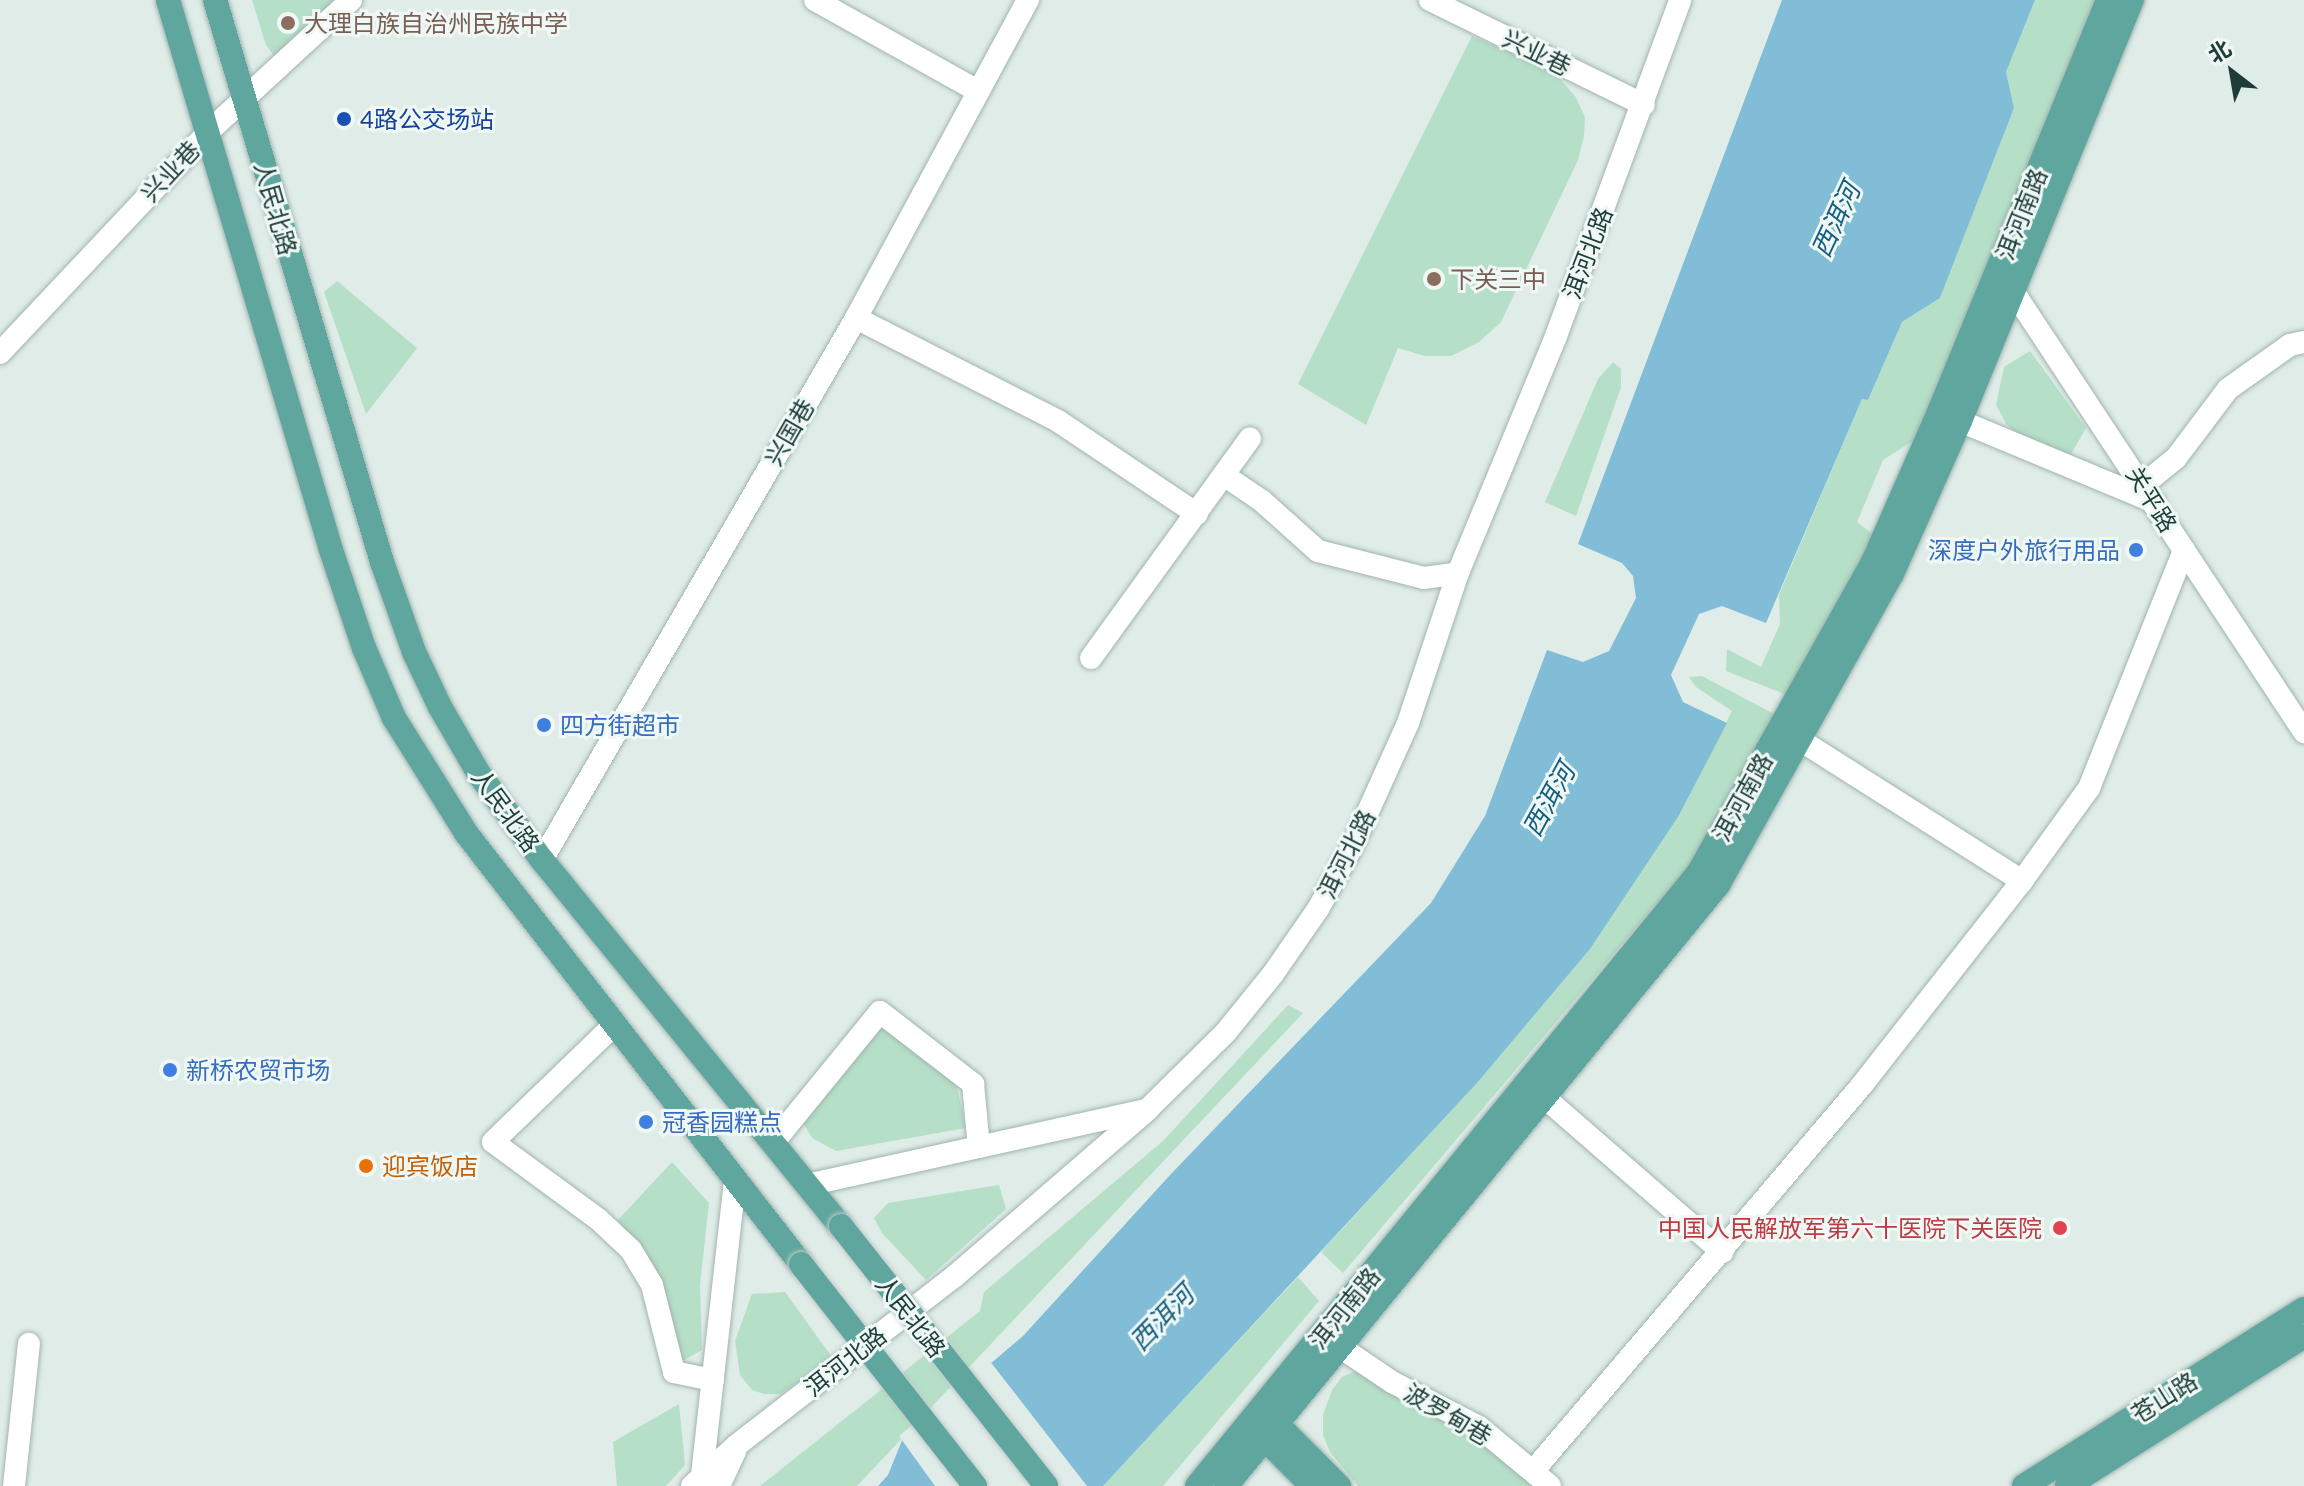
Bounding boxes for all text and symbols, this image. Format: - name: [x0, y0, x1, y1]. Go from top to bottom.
- place label: 大理白族自治州民族中学: [304, 9, 568, 37]
- marker: 大理白族自治州民族中学: [279, 14, 297, 32]
- street label: 兴业巷: [1498, 23, 1576, 81]
- north arrow: [2192, 32, 2272, 112]
- text: 北: [2203, 34, 2236, 68]
- place label: 4路公交场站: [360, 105, 494, 133]
- marker: 4路公交场站: [335, 110, 353, 128]
- street label: 兴业巷: [135, 135, 205, 207]
- street label: 人民北路: [249, 158, 303, 258]
- street label: 洱河南路: [1990, 164, 2052, 264]
- water label: 西洱河: [1805, 178, 1867, 262]
- street label: 洱河北路: [1556, 203, 1618, 303]
- place label: 下关三中: [1450, 265, 1546, 293]
- marker: 下关三中: [1425, 270, 1443, 288]
- street label: 兴国巷: [759, 394, 819, 470]
- street label: 关平路: [2121, 461, 2183, 537]
- place label: 深度户外旅行用品: [1928, 536, 2120, 564]
- marker: 深度户外旅行用品: [2127, 541, 2145, 559]
- place label: 四方街超市: [560, 711, 680, 739]
- marker: 四方街超市: [535, 716, 553, 734]
- street label: 洱河南路: [1706, 748, 1778, 846]
- water label: 西洱河: [1516, 758, 1582, 842]
- street label: 人民北路: [466, 763, 546, 857]
- street label: 洱河北路: [1311, 805, 1381, 903]
- place label: 新桥农贸市场: [186, 1056, 330, 1084]
- marker: 新桥农贸市场: [161, 1061, 179, 1079]
- place label: 冠香园糕点: [662, 1108, 782, 1136]
- marker: 冠香园糕点: [637, 1113, 655, 1131]
- place label: 迎宾饭店: [382, 1152, 478, 1180]
- marker: 迎宾饭店: [357, 1157, 375, 1175]
- place label: 中国人民解放军第六十医院下关医院: [1658, 1214, 2042, 1242]
- marker: 中国人民解放军第六十医院下关医院: [2049, 1217, 2071, 1239]
- street label: 洱河南路: [1303, 1262, 1385, 1354]
- street label: 人民北路: [870, 1269, 952, 1363]
- water label: 西洱河: [1124, 1279, 1200, 1357]
- street label: 洱河北路: [798, 1320, 892, 1402]
- street label: 苍山路: [2126, 1366, 2202, 1428]
- street label: 波罗甸巷: [1399, 1378, 1497, 1450]

